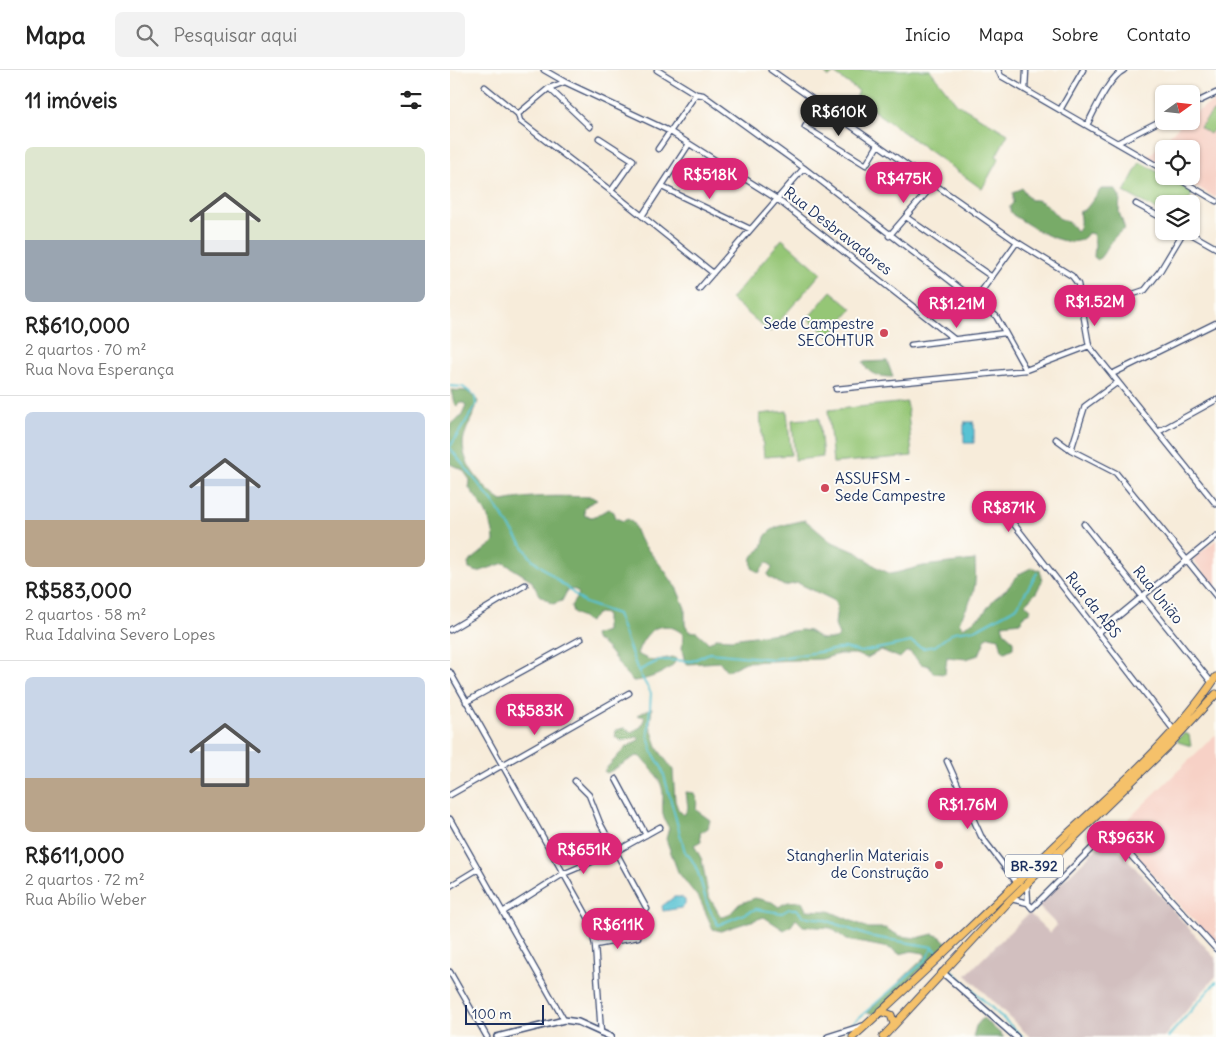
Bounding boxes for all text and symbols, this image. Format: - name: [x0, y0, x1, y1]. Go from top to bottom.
- search box: [115, 12, 465, 57]
- text: Mapa: [25, 20, 85, 50]
- icon: search: [133, 21, 161, 49]
- text: Pesquisar aqui: [173, 23, 297, 47]
- text: Início: [905, 23, 951, 46]
- text: Mapa: [979, 23, 1024, 46]
- text: Sobre: [1052, 23, 1098, 46]
- text: Contato: [1126, 23, 1191, 46]
- north arrow: [1155, 85, 1200, 130]
- map controls: [1155, 85, 1200, 240]
- icon: filters: [397, 86, 425, 114]
- text: 11 imóveis: [25, 87, 117, 114]
- pin: R$610K: [798, 94, 880, 137]
- text: R$610K: [811, 101, 867, 121]
- button: locate: [1155, 140, 1200, 185]
- pin: R$518K: [669, 158, 751, 200]
- pin: R$475K: [863, 162, 945, 204]
- text: R$518K: [683, 164, 737, 184]
- text: R$475K: [876, 168, 932, 188]
- icon: home: [180, 179, 270, 269]
- street label: Rua Desbravadores: [780, 182, 896, 279]
- button: layers: [1155, 195, 1200, 240]
- pin: R$1.52M: [1049, 284, 1141, 327]
- pin: R$1.21M: [911, 286, 1003, 329]
- text: R$1.52M: [1065, 291, 1125, 311]
- text: R$1.21M: [929, 293, 985, 313]
- text: R$610,000: [25, 312, 130, 339]
- place label: Sede Campestre SECOHTUR: [763, 314, 874, 350]
- marker: Sede Campestre SECOHTUR: [878, 327, 890, 339]
- text: 2 quartos · 70 m²: [25, 339, 146, 359]
- text: Rua Nova Esperança: [25, 359, 174, 379]
- icon: home: [180, 445, 270, 535]
- place label: ASSUFSM - Sede Campestre: [835, 469, 946, 505]
- marker: ASSUFSM - Sede Campestre: [819, 482, 831, 494]
- pin: R$871K: [968, 490, 1050, 533]
- text: R$871K: [983, 497, 1035, 517]
- street label: Rua União: [1129, 562, 1188, 628]
- street label: Rua da ABS: [1062, 568, 1125, 642]
- text: R$583,000: [25, 577, 132, 604]
- text: 2 quartos · 58 m²: [25, 604, 146, 624]
- text: Rua Idalvina Severo Lopes: [25, 624, 215, 644]
- pin: R$583K: [494, 694, 576, 736]
- text: R$583K: [507, 700, 563, 720]
- icon: home: [180, 710, 270, 800]
- pin: R$1.76M: [922, 788, 1014, 830]
- text: R$1.76M: [939, 794, 997, 814]
- pin: R$963K: [1085, 820, 1167, 863]
- text: R$963K: [1098, 827, 1154, 847]
- pin: R$651K: [543, 832, 625, 875]
- text: R$651K: [557, 839, 611, 859]
- text: R$611,000: [25, 842, 125, 869]
- place label: Stangherlin Materiais de Construção: [787, 846, 929, 882]
- road number: BR-392: [1005, 854, 1063, 878]
- marker: Stangherlin Materiais de Construção: [933, 859, 945, 871]
- text: 2 quartos · 72 m²: [25, 869, 145, 889]
- text: Rua Abílio Weber: [25, 889, 147, 909]
- pin: R$611K: [577, 908, 659, 950]
- text: R$611K: [593, 914, 643, 934]
- scale bar: [465, 1002, 544, 1025]
- text: 100 m: [472, 1005, 512, 1023]

